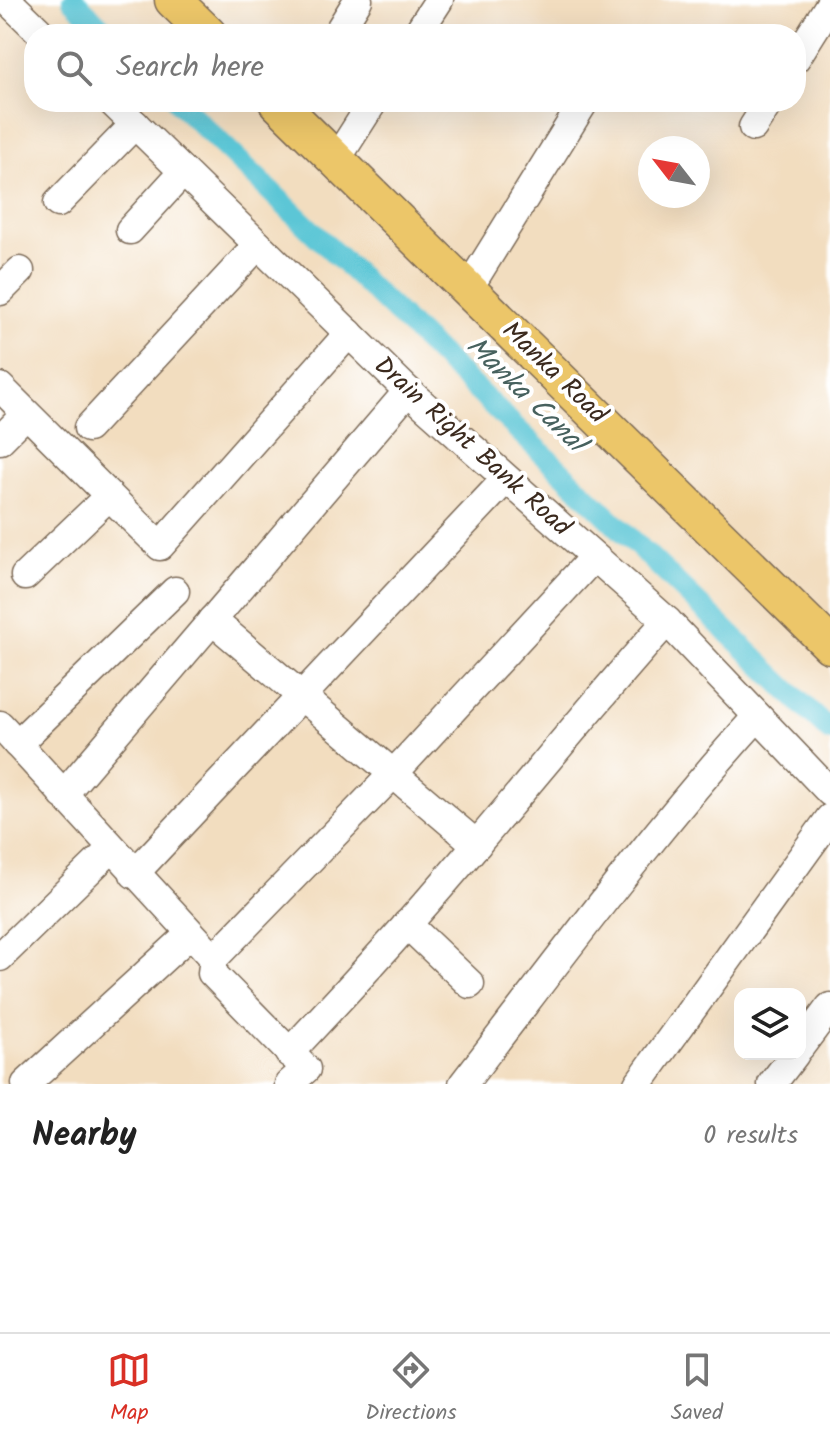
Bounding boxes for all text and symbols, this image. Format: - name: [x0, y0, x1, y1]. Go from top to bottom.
- search box: [24, 24, 806, 112]
- text: Search here: [116, 44, 264, 92]
- icon: search: [52, 46, 96, 90]
- north arrow: [638, 136, 710, 208]
- street label: Manka Road: [491, 312, 617, 435]
- water label: Manka Canal: [455, 326, 599, 468]
- street label: Drain Right Bank Road: [364, 347, 581, 548]
- map controls: [734, 988, 806, 1060]
- button: layers: [734, 988, 806, 1060]
- text: Nearby: [32, 1109, 137, 1163]
- text: 0 results: [703, 1115, 798, 1157]
- tab: Map: [107, 1348, 151, 1431]
- tab: Directions: [365, 1348, 457, 1431]
- tab: Saved: [671, 1348, 723, 1431]

